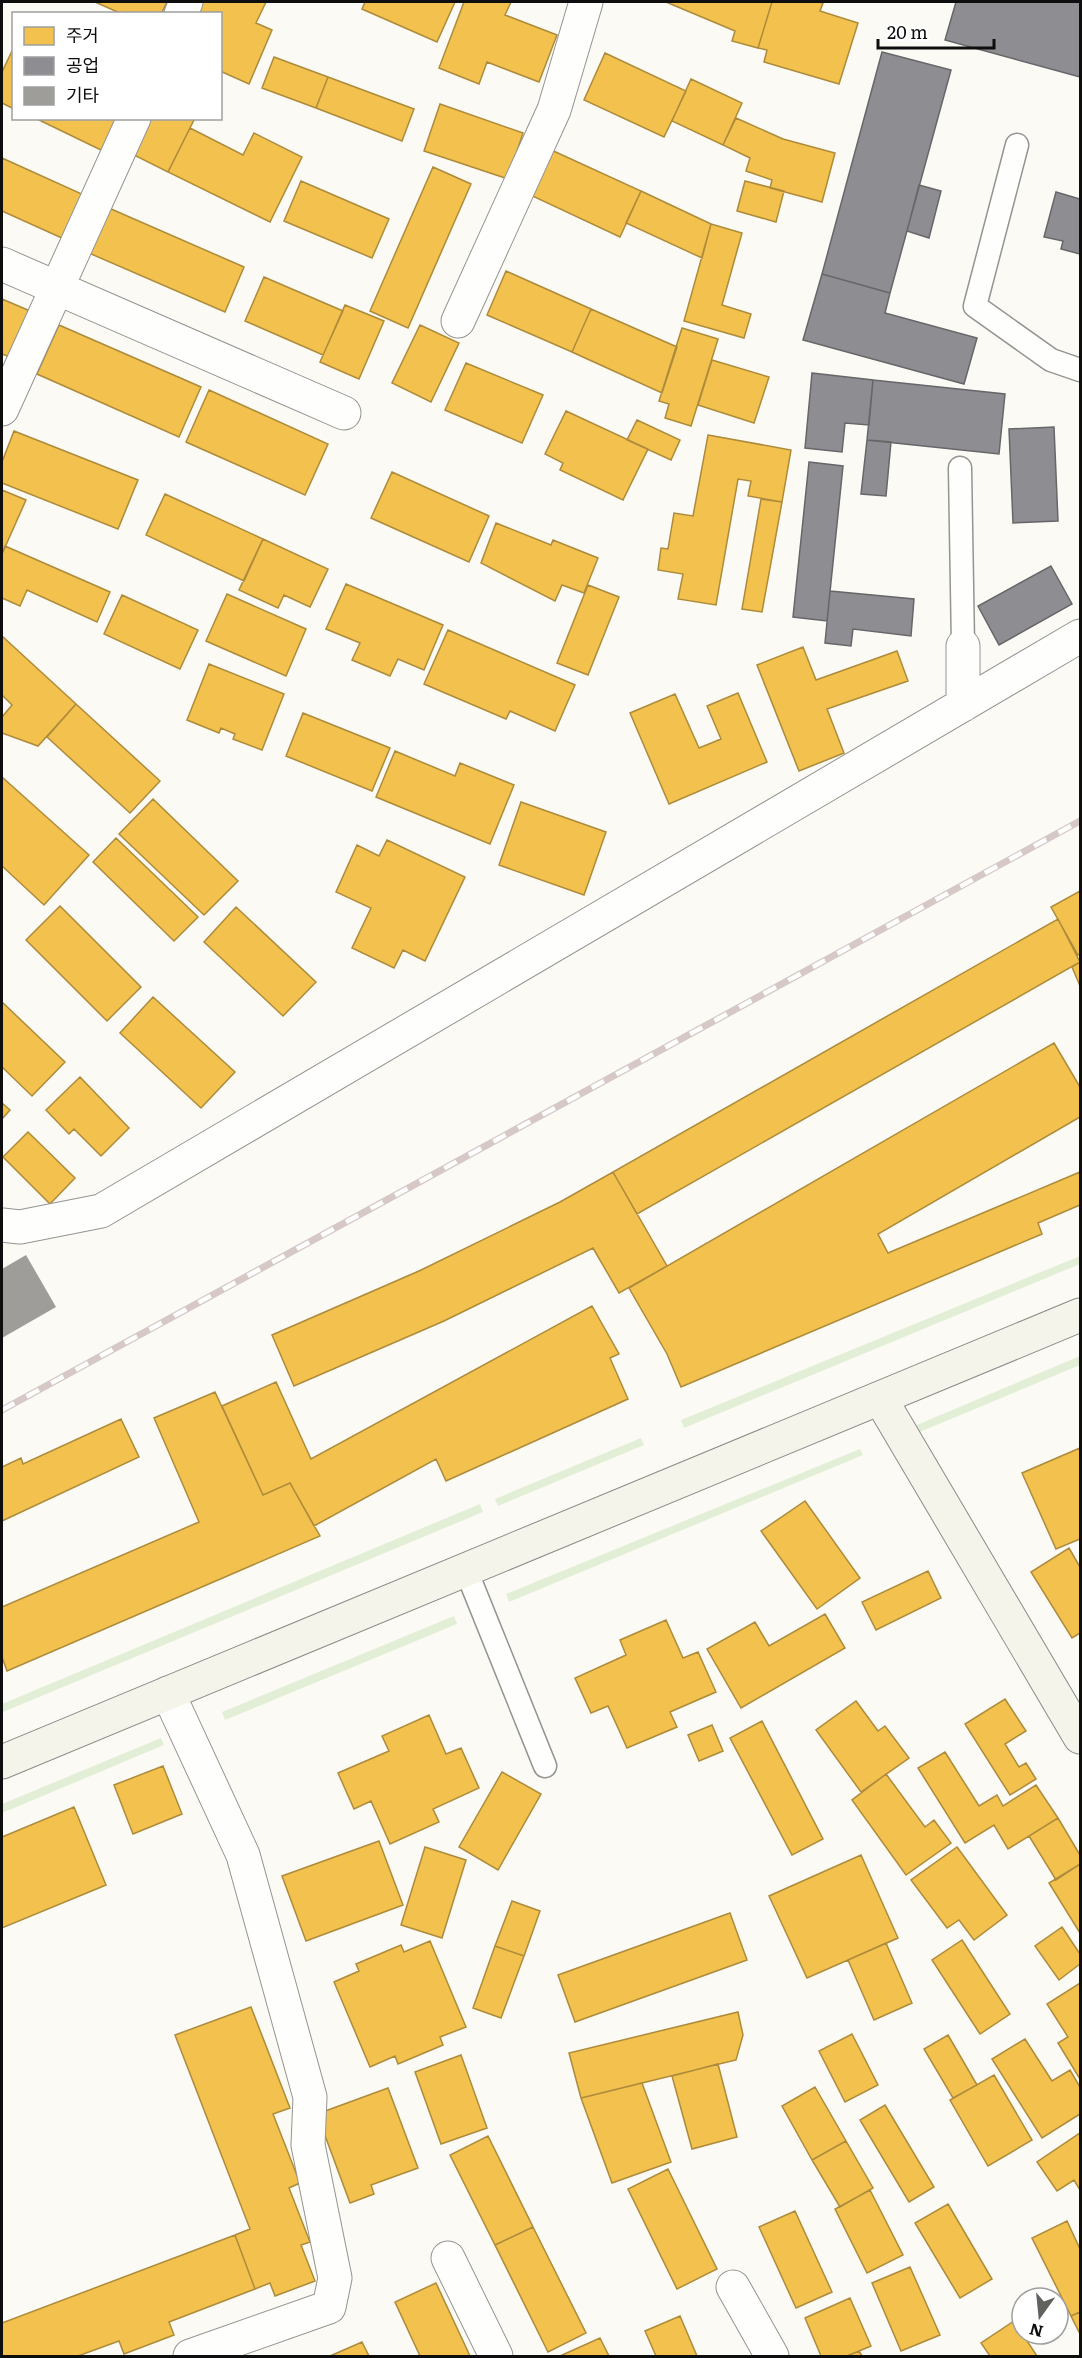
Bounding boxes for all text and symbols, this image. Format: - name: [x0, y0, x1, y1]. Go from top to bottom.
- legend: [12, 12, 222, 120]
- scale bar: [878, 12, 994, 50]
- text: 20 m: [887, 18, 928, 45]
- text: 주거: [66, 21, 99, 48]
- text: 공업: [66, 51, 99, 78]
- text: 기타: [66, 81, 100, 108]
- north arrow: [1010, 2286, 1070, 2346]
- text: N: [1026, 2318, 1045, 2345]

